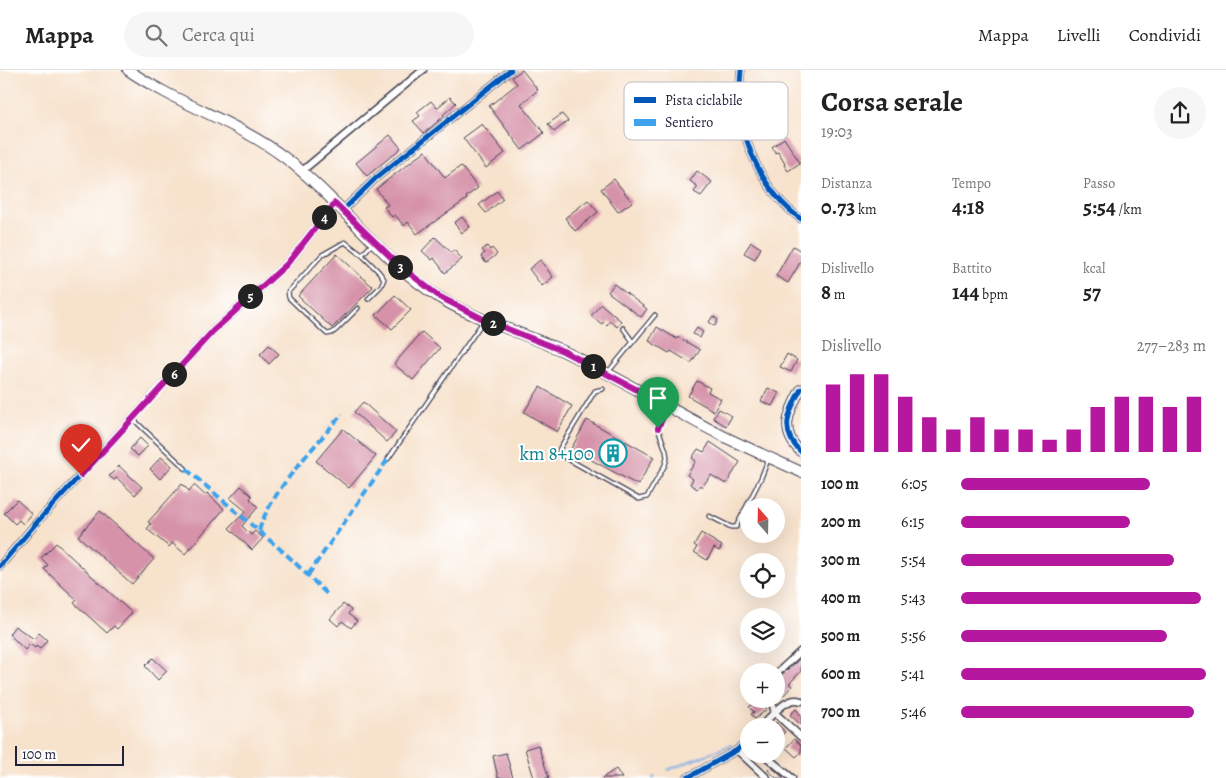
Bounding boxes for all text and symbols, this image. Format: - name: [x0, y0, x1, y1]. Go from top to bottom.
- search box: [124, 12, 474, 57]
- text: Mappa: [25, 19, 94, 51]
- icon: search: [142, 21, 170, 49]
- text: Cerca qui: [182, 22, 255, 48]
- text: Mappa: [978, 23, 1029, 47]
- text: Livelli: [1057, 23, 1101, 47]
- text: Condividi: [1129, 23, 1201, 47]
- legend: [624, 82, 788, 140]
- text: Corsa serale: [821, 83, 963, 121]
- button: share: [1154, 87, 1206, 139]
- text: Pista ciclabile: [665, 91, 743, 110]
- text: Sentiero: [665, 113, 713, 132]
- text: 19:03: [821, 121, 853, 143]
- text: Distanza: [821, 174, 872, 193]
- text: Tempo: [952, 174, 991, 193]
- text: Passo: [1083, 174, 1115, 193]
- text: 0.73: [821, 193, 855, 221]
- text: 4:18: [952, 193, 984, 221]
- text: 5:54: [1083, 193, 1116, 221]
- text: km: [855, 200, 877, 219]
- text: /km: [1116, 200, 1142, 219]
- pin: 4: [312, 204, 336, 230]
- text: 4: [321, 208, 328, 227]
- pin: 3: [388, 254, 412, 280]
- text: 3: [397, 258, 404, 277]
- text: Dislivello: [821, 259, 874, 278]
- text: Battito: [952, 259, 992, 278]
- text: kcal: [1083, 259, 1105, 278]
- text: 8: [821, 278, 831, 306]
- text: 144: [952, 278, 979, 306]
- text: 57: [1083, 278, 1101, 306]
- pin: 5: [238, 284, 262, 308]
- text: m: [831, 285, 846, 304]
- text: bpm: [979, 285, 1008, 304]
- text: 5: [248, 287, 253, 306]
- pin: 2: [480, 310, 506, 336]
- text: 2: [490, 314, 497, 333]
- text: Dislivello: [821, 335, 881, 357]
- text: 277–283 m: [1137, 335, 1206, 357]
- pin: 1: [580, 354, 606, 378]
- text: 1: [591, 357, 596, 376]
- pin: 6: [162, 362, 186, 386]
- text: 6: [171, 365, 178, 384]
- pin: [637, 377, 679, 428]
- icon: arrive: [644, 384, 672, 412]
- pin: [60, 424, 102, 475]
- icon: check: [67, 431, 95, 459]
- building icon: km 8+100: [598, 438, 628, 468]
- place label: km 8+100: [519, 441, 594, 467]
- text: 100 m: [821, 473, 859, 495]
- text: 6:05: [901, 473, 928, 495]
- north arrow: [740, 498, 785, 542]
- map controls: [740, 498, 785, 763]
- text: 200 m: [821, 511, 861, 533]
- text: 6:15: [901, 511, 925, 533]
- text: 300 m: [821, 549, 860, 571]
- text: 5:54: [901, 549, 926, 571]
- button: locate: [740, 553, 785, 598]
- text: 400 m: [821, 587, 861, 609]
- text: 5:43: [901, 587, 926, 609]
- button: layers: [740, 608, 785, 653]
- text: 500 m: [821, 625, 860, 647]
- text: 5:56: [901, 625, 926, 647]
- button: +: [740, 663, 785, 708]
- text: 600 m: [821, 663, 861, 685]
- text: 5:41: [901, 663, 924, 685]
- text: 700 m: [821, 701, 860, 723]
- text: 5:46: [901, 701, 926, 723]
- button: −: [740, 718, 785, 763]
- scale bar: [15, 743, 124, 766]
- text: 100 m: [22, 745, 56, 764]

